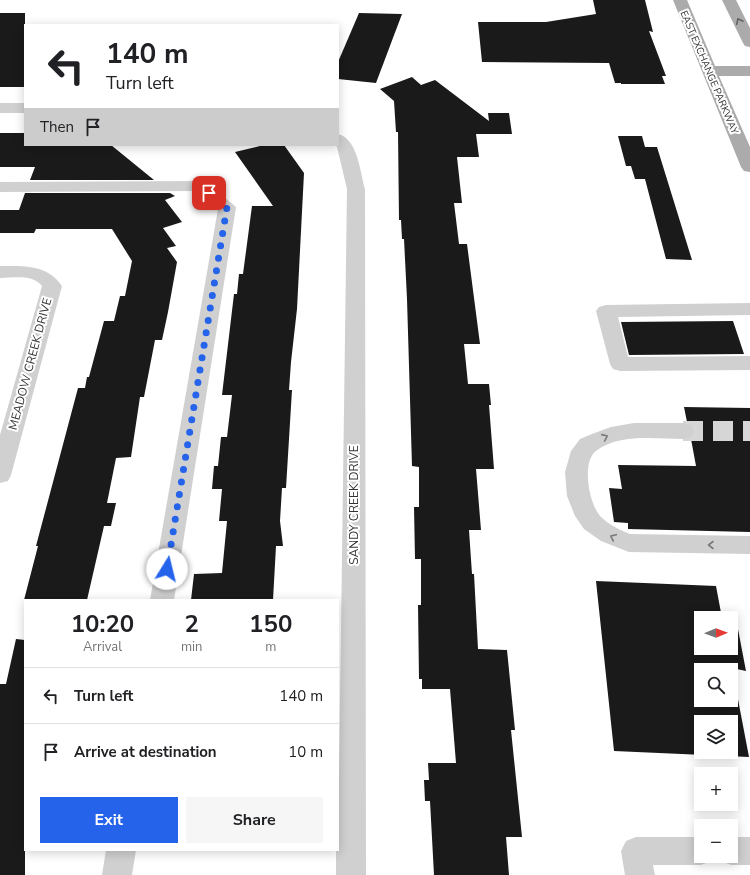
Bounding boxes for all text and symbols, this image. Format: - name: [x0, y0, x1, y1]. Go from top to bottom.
- street label: EAST EXCHANGE PARKWAY: [677, 8, 742, 137]
- one-way arrow: [737, 18, 744, 26]
- text: 140 m: [106, 35, 189, 73]
- icon: left: [40, 40, 92, 92]
- text: Turn left: [106, 71, 174, 95]
- icon: arrive: [82, 116, 104, 138]
- text: Then: [40, 117, 74, 137]
- pin: [192, 176, 226, 210]
- icon: arrive: [198, 182, 220, 204]
- street label: MEADOW CREEK DRIVE: [5, 296, 55, 432]
- one-way arrow: [601, 434, 609, 442]
- street label: SANDY CREEK DRIVE: [346, 445, 362, 565]
- one-way arrow: [610, 534, 618, 542]
- one-way arrow: [708, 541, 714, 549]
- position arrow: [146, 548, 188, 590]
- text: 10:20: [71, 608, 134, 640]
- text: 2: [184, 608, 199, 640]
- text: 150: [249, 608, 292, 640]
- north arrow: [694, 611, 738, 655]
- map controls: [694, 611, 738, 863]
- text: Arrival: [83, 638, 122, 656]
- text: min: [181, 638, 202, 656]
- text: m: [265, 638, 276, 656]
- button: search: [694, 663, 738, 707]
- icon: left: [40, 685, 62, 707]
- text: Turn left: [74, 686, 133, 706]
- text: 140 m: [279, 686, 323, 706]
- button: layers: [694, 715, 738, 759]
- icon: arrive: [40, 741, 62, 763]
- text: Arrive at destination: [74, 742, 217, 762]
- text: 10 m: [288, 742, 323, 762]
- button: +: [694, 767, 738, 811]
- button: Exit: [40, 797, 178, 843]
- button: Share: [186, 797, 323, 843]
- button: −: [694, 819, 738, 863]

